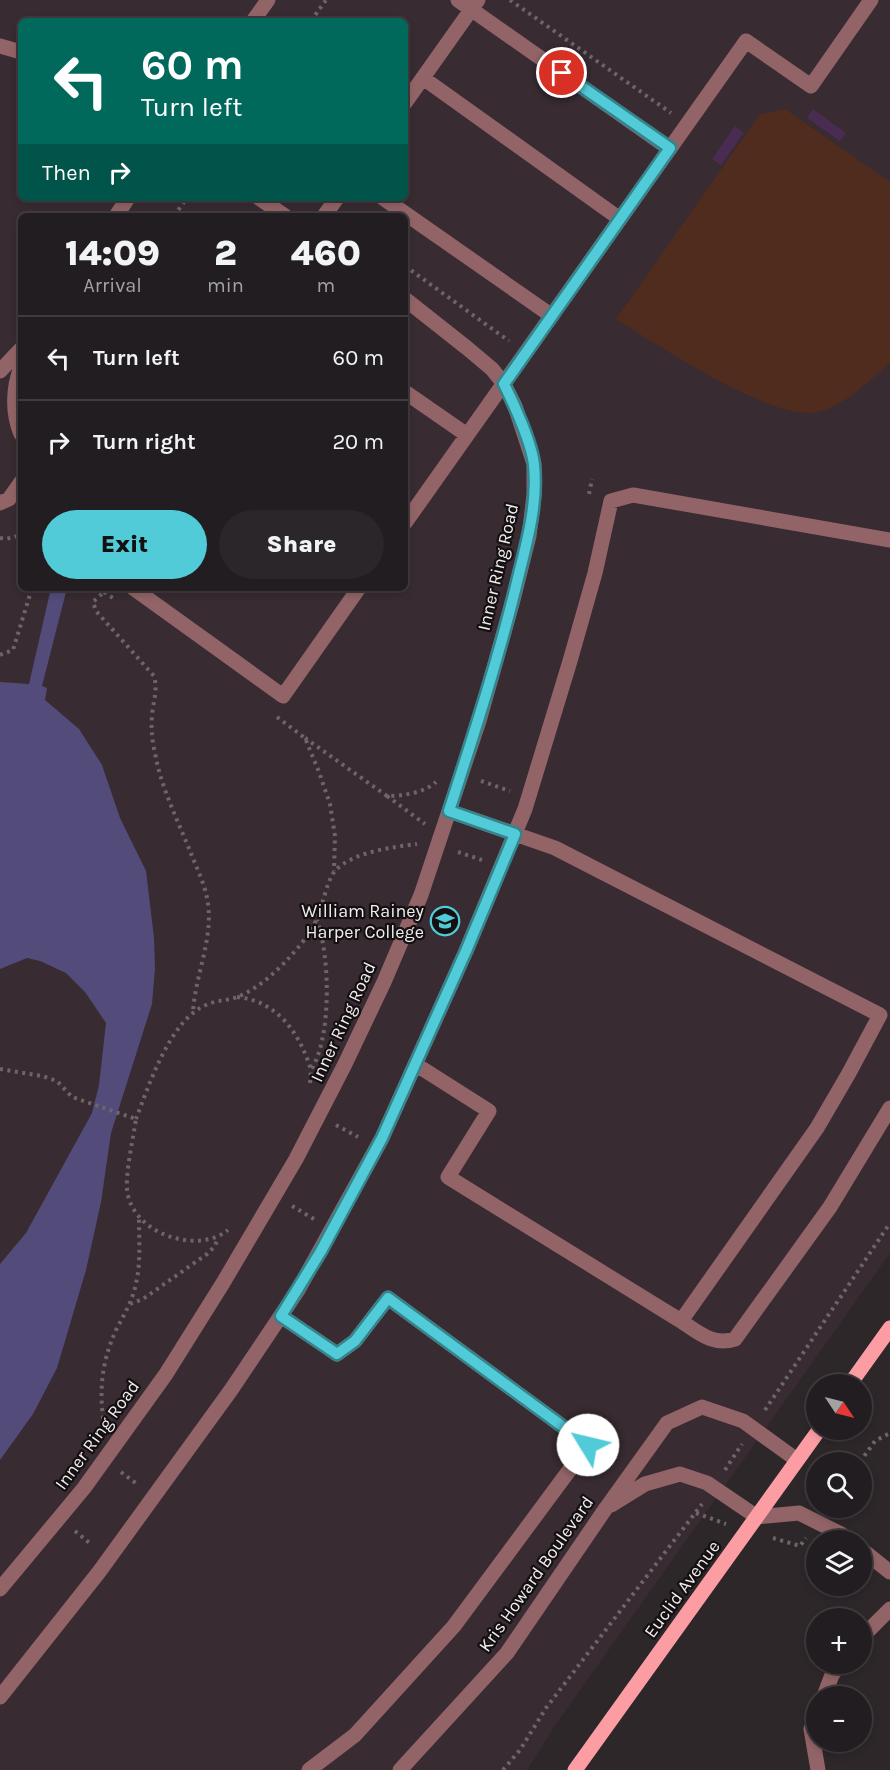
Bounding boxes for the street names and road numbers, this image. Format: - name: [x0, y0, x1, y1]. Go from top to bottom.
- street label: Inner Ring Road: [473, 501, 523, 633]
- street label: Inner Ring Road: [306, 958, 380, 1086]
- street label: Inner Ring Road: [50, 1376, 144, 1494]
- street label: Kris Howard Boulevard: [474, 1492, 598, 1656]
- street label: Euclid Avenue: [639, 1536, 725, 1642]

